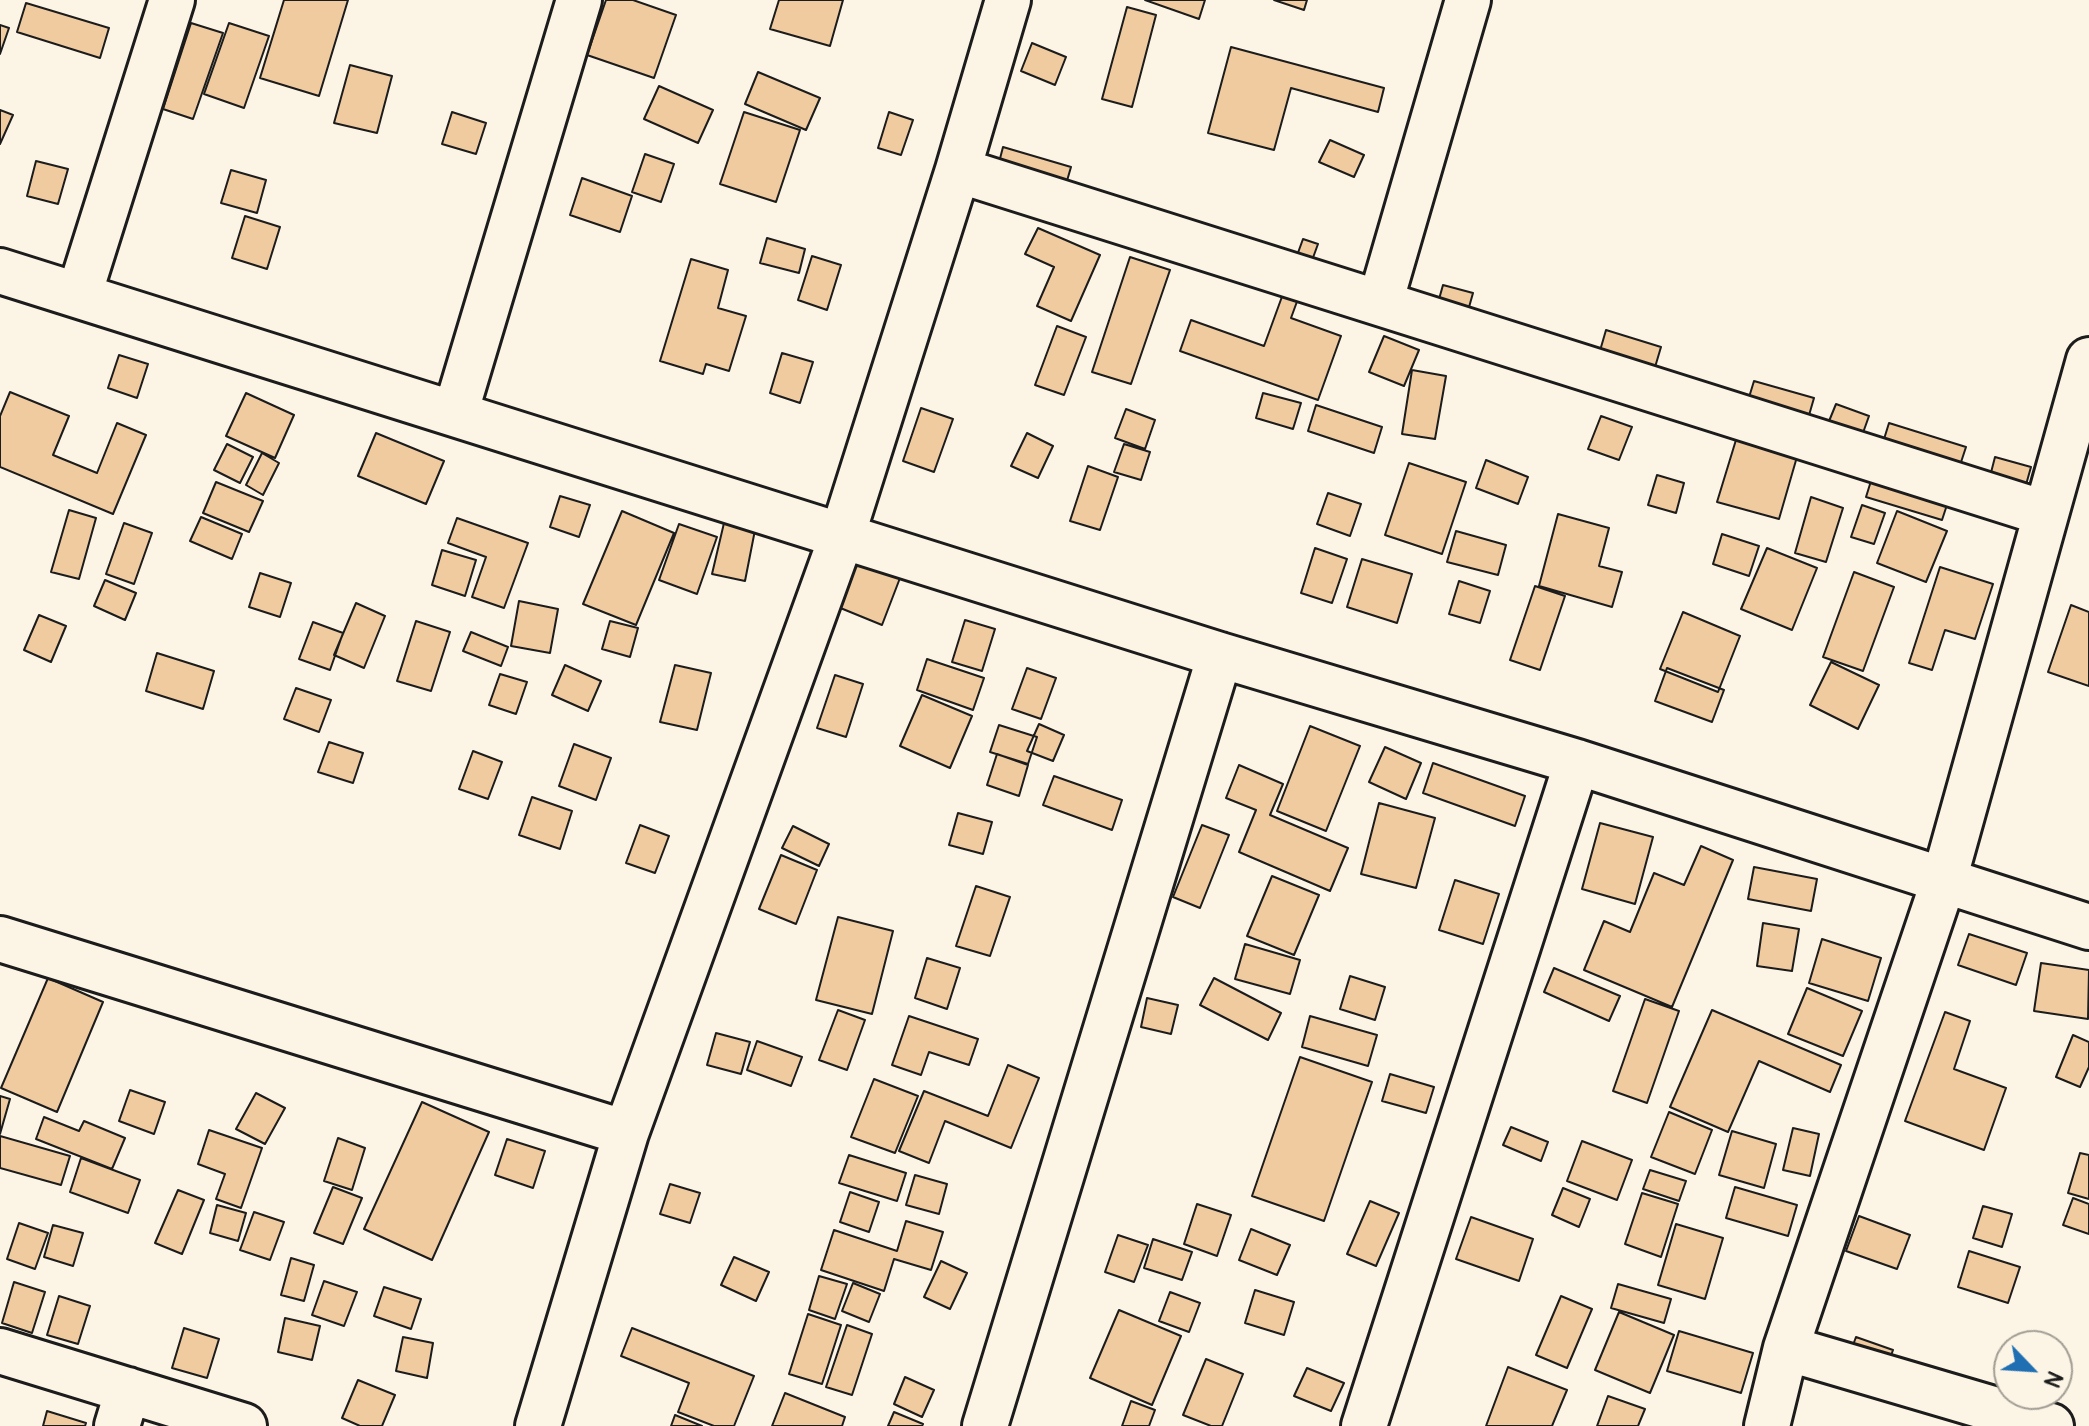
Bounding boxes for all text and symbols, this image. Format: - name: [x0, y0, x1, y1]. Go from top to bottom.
- north arrow: [1993, 1330, 2073, 1410]
- text: N: [2037, 1367, 2069, 1392]

